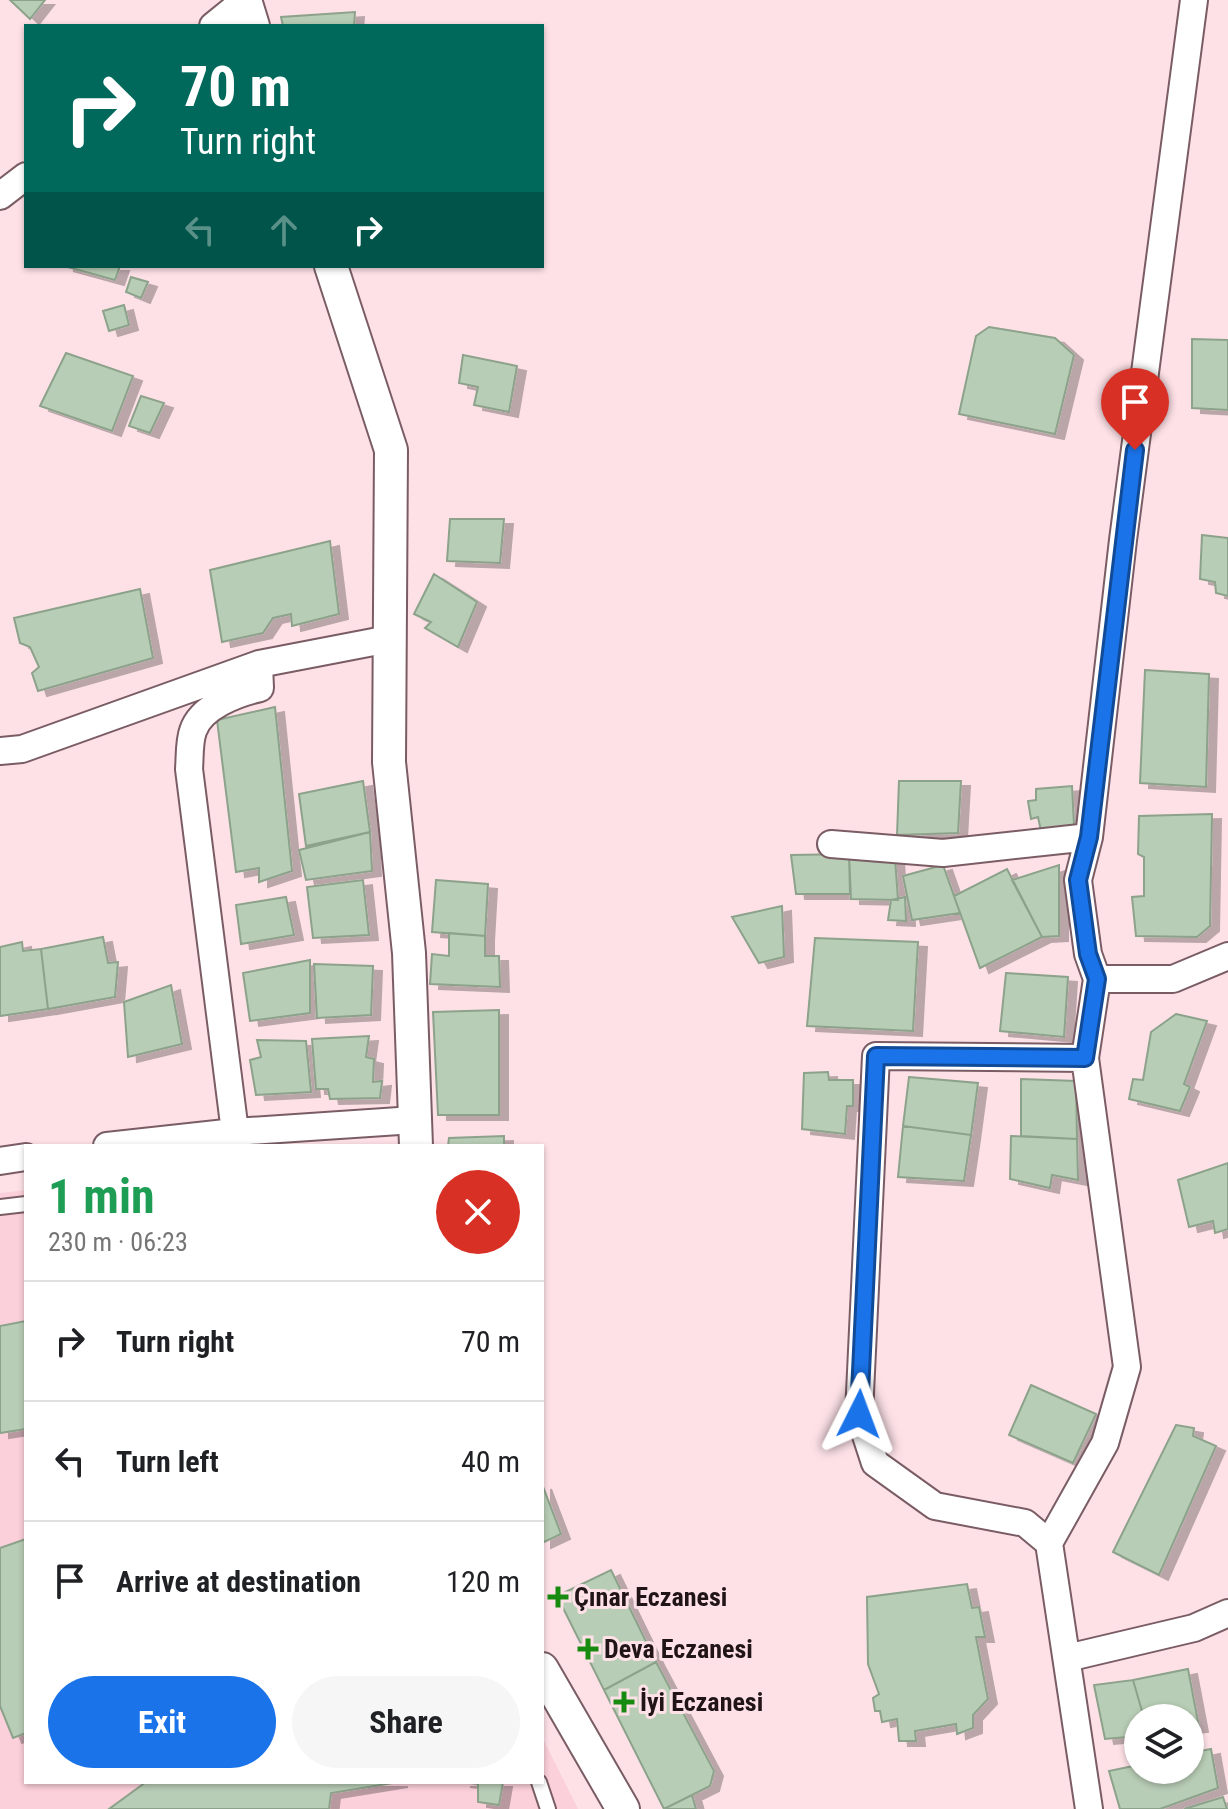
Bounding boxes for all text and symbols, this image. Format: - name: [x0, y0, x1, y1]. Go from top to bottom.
- text: 70 m: [180, 54, 291, 120]
- icon: right: [48, 56, 152, 160]
- text: Turn right: [180, 121, 316, 163]
- icon: left: [178, 208, 222, 252]
- icon: ahead: [262, 208, 306, 252]
- icon: right: [346, 208, 390, 252]
- pin: [1101, 368, 1169, 450]
- icon: arrive: [1113, 380, 1157, 424]
- text: 1 min: [48, 1168, 155, 1225]
- button: close: [436, 1170, 520, 1254]
- text: 230 m · 06:23: [48, 1227, 188, 1257]
- icon: right: [48, 1319, 92, 1363]
- text: Turn right: [116, 1324, 234, 1359]
- text: 70 m: [461, 1324, 520, 1359]
- position arrow: [817, 1372, 901, 1456]
- icon: left: [48, 1439, 92, 1483]
- text: Turn left: [116, 1444, 219, 1479]
- text: 40 m: [461, 1444, 520, 1479]
- icon: arrive: [48, 1559, 92, 1603]
- text: Arrive at destination: [116, 1564, 361, 1599]
- text: 120 m: [446, 1564, 520, 1599]
- place label: Çınar Eczanesi: [574, 1582, 727, 1612]
- marker: Çınar Eczanesi: [549, 1588, 567, 1606]
- place label: Deva Eczanesi: [604, 1634, 753, 1664]
- marker: Deva Eczanesi: [579, 1640, 597, 1658]
- button: Exit: [48, 1676, 276, 1768]
- button: Share: [292, 1676, 520, 1768]
- place label: İyi Eczanesi: [640, 1687, 763, 1717]
- marker: İyi Eczanesi: [615, 1693, 633, 1711]
- map controls: [1124, 1704, 1204, 1784]
- button: layers: [1124, 1704, 1204, 1784]

